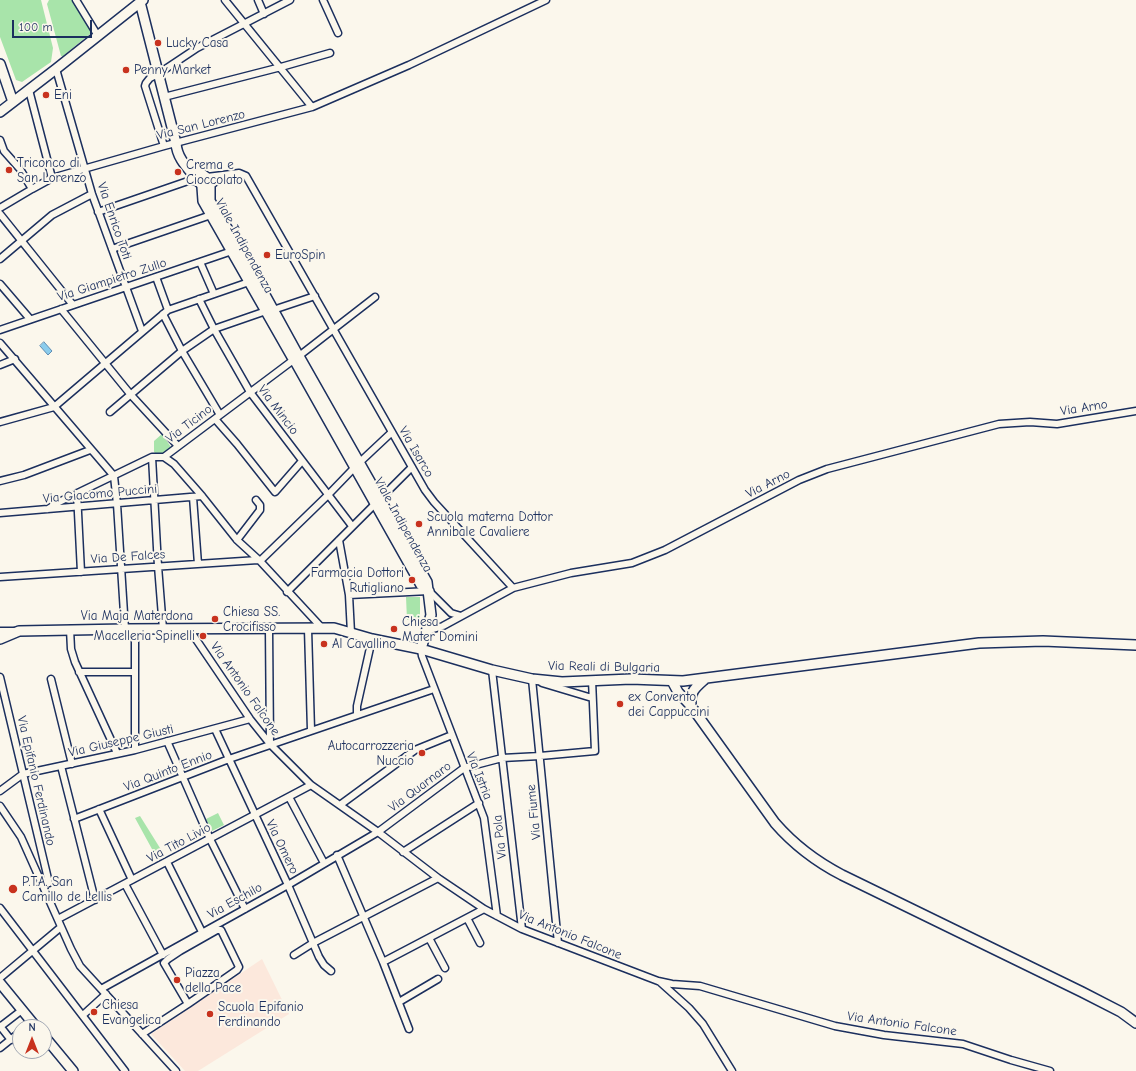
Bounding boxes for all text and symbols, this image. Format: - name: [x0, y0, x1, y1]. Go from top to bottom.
- scale bar: [14, 12, 94, 38]
- text: 100 m: [19, 20, 52, 34]
- place label: Lucky Casa: [166, 35, 228, 51]
- marker: Lucky Casa: [153, 38, 163, 48]
- place label: Penny Market: [134, 62, 211, 78]
- marker: Penny Market: [121, 65, 131, 75]
- place label: Eni: [54, 87, 72, 103]
- marker: Eni: [41, 90, 51, 100]
- street label: Via San Lorenzo: [155, 106, 247, 144]
- place label: Triconco di San Lorenzo: [17, 155, 86, 186]
- place label: Crema e Cioccolato: [186, 157, 243, 188]
- marker: Triconco di San Lorenzo: [4, 165, 14, 175]
- marker: Crema e Cioccolato: [173, 167, 183, 177]
- street label: Via Enrico Toti: [94, 180, 134, 262]
- street label: Viale Indipendenza: [212, 196, 276, 296]
- place label: EuroSpin: [275, 247, 326, 263]
- marker: EuroSpin: [262, 250, 272, 260]
- street label: Via Giampietro Zullo: [56, 255, 168, 305]
- street label: Via Mincio: [254, 382, 302, 438]
- street label: Via Arno: [1059, 397, 1109, 419]
- street label: Via Ticino: [163, 402, 215, 446]
- street label: Via Isarco: [395, 424, 437, 480]
- street label: Via Arno: [743, 466, 793, 502]
- street label: Viale Indipendenza: [371, 475, 435, 575]
- street label: Via Giacomo Puccini: [42, 481, 158, 507]
- place label: Scuola materna Dottor Annibale Cavaliere: [427, 509, 553, 540]
- marker: Scuola materna Dottor Annibale Cavaliere: [414, 519, 424, 529]
- street label: Via De Falces: [90, 547, 166, 567]
- place label: Farmacia Dottori Rutigliano: [311, 565, 404, 596]
- marker: Farmacia Dottori Rutigliano: [407, 575, 417, 585]
- place label: Chiesa SS. Crocifisso: [223, 604, 280, 635]
- street label: Via Maja Materdona: [81, 608, 193, 624]
- marker: Chiesa SS. Crocifisso: [210, 614, 220, 624]
- place label: Chiesa Mater Domini: [402, 614, 478, 645]
- marker: Chiesa Mater Domini: [389, 624, 399, 634]
- place label: Macelleria Spinelli: [94, 628, 195, 644]
- marker: Macelleria Spinelli: [198, 631, 208, 641]
- place label: Al Cavallino: [332, 636, 396, 652]
- street label: Via Antonio Falcone: [207, 639, 283, 739]
- marker: Al Cavallino: [319, 639, 329, 649]
- street label: Via Reali di Bulgaria: [548, 658, 660, 676]
- place label: ex Convento dei Cappuccini: [628, 689, 709, 720]
- marker: ex Convento dei Cappuccini: [615, 699, 625, 709]
- street label: Via Epifanio Ferdinando: [13, 715, 59, 847]
- street label: Via Giuseppe Giusti: [67, 721, 175, 761]
- place label: Autocarrozzeria Nuccio: [328, 738, 414, 769]
- street label: Via Quinto Ennio: [122, 747, 214, 795]
- marker: Autocarrozzeria Nuccio: [417, 748, 427, 758]
- street label: Via Istria: [462, 750, 496, 802]
- street label: Via Quarnaro: [386, 758, 454, 816]
- street label: Via Fiume: [523, 784, 545, 840]
- street label: Via Pola: [490, 814, 510, 860]
- street label: Via Omero: [262, 817, 302, 877]
- street label: Via Tito Livio: [144, 820, 214, 866]
- place label: P.T.A. San Camillo de Lellis: [22, 874, 112, 905]
- street label: Via Eschilo: [205, 880, 265, 922]
- marker: P.T.A. San Camillo de Lellis: [7, 883, 19, 895]
- street label: Via Antonio Falcone: [516, 907, 624, 963]
- place label: Piazza della Pace: [185, 965, 241, 996]
- marker: Piazza della Pace: [172, 975, 182, 985]
- place label: Chiesa Evangelica: [102, 997, 161, 1028]
- place label: Scuola Epifanio Ferdinando: [218, 999, 304, 1030]
- marker: Chiesa Evangelica: [89, 1007, 99, 1017]
- marker: Scuola Epifanio Ferdinando: [205, 1009, 215, 1019]
- street label: Via Antonio Falcone: [846, 1009, 958, 1039]
- north arrow: [12, 1019, 52, 1059]
- text: N: [28, 1021, 36, 1034]

